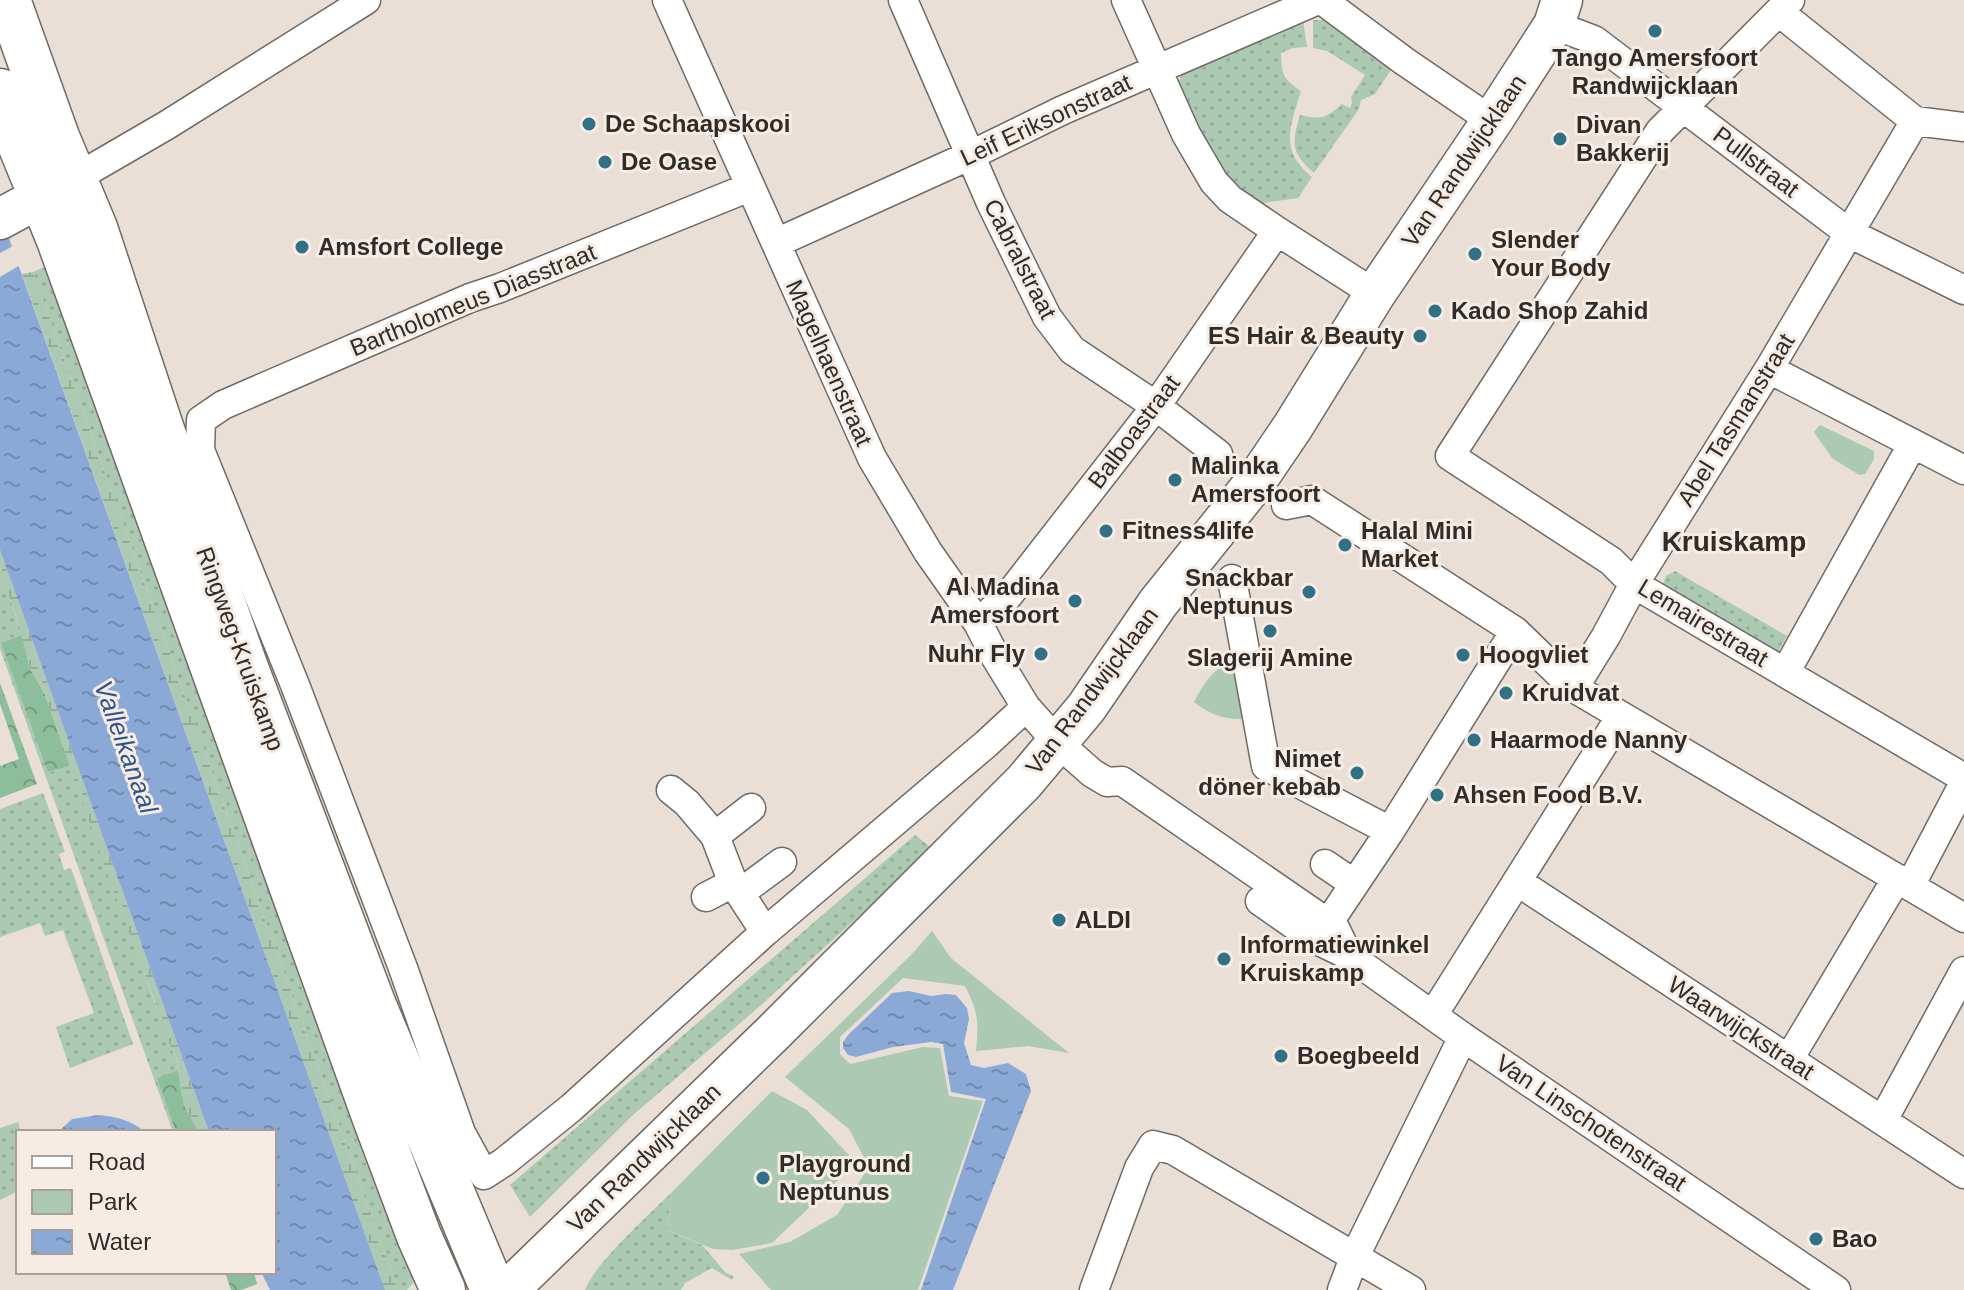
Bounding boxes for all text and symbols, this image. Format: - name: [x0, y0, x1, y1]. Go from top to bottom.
- marker: Tango Amersfoort Randwijcklaan: [1646, 22, 1664, 40]
- place label: Tango Amersfoort Randwijcklaan: [1552, 44, 1758, 99]
- street label: Leif Eriksonstraat: [956, 68, 1136, 171]
- street label: Van Randwijcklaan: [1396, 69, 1531, 252]
- place label: De Schaapskooi: [605, 110, 790, 137]
- place label: Divan Bakkerij: [1576, 111, 1669, 166]
- marker: De Schaapskooi: [580, 115, 598, 133]
- street label: Pullstraat: [1708, 121, 1805, 203]
- marker: Divan Bakkerij: [1551, 130, 1569, 148]
- place label: De Oase: [621, 148, 717, 175]
- marker: De Oase: [596, 153, 614, 171]
- street label: Cabralstraat: [979, 194, 1062, 323]
- place label: Slender Your Body: [1491, 226, 1611, 281]
- place label: Amsfort College: [318, 233, 503, 260]
- marker: Amsfort College: [293, 238, 311, 256]
- street label: Bartholomeus Diasstraat: [346, 238, 600, 361]
- marker: Slender Your Body: [1466, 245, 1484, 263]
- street label: Magelhaenstraat: [781, 276, 878, 450]
- place label: Kado Shop Zahid: [1451, 297, 1648, 324]
- marker: Kado Shop Zahid: [1426, 302, 1444, 320]
- place label: ES Hair & Beauty: [1208, 322, 1405, 349]
- marker: ES Hair & Beauty: [1411, 327, 1429, 345]
- street label: Abel Tasmanstraat: [1672, 328, 1800, 511]
- street label: Balboastraat: [1082, 370, 1185, 494]
- place label: Malinka Amersfoort: [1191, 452, 1320, 507]
- marker: Malinka Amersfoort: [1166, 471, 1184, 489]
- place label: Fitness4life: [1122, 517, 1254, 544]
- place label: Halal Mini Market: [1361, 517, 1473, 572]
- marker: Fitness4life: [1097, 522, 1115, 540]
- district label: Kruiskamp: [1662, 526, 1806, 557]
- marker: Halal Mini Market: [1336, 536, 1354, 554]
- street label: Ringweg-Kruiskamp: [191, 543, 290, 754]
- place label: Snackbar Neptunus: [1182, 564, 1293, 619]
- place label: Al Madina Amersfoort: [930, 573, 1060, 628]
- street label: Lemairestraat: [1633, 573, 1773, 672]
- marker: Snackbar Neptunus: [1300, 583, 1318, 601]
- marker: Al Madina Amersfoort: [1066, 592, 1084, 610]
- street label: Van Randwijcklaan: [1020, 602, 1163, 780]
- marker: Slagerij Amine: [1261, 622, 1279, 640]
- place label: Nuhr Fly: [928, 640, 1026, 667]
- place label: Hoogvliet: [1479, 641, 1588, 668]
- place label: Slagerij Amine: [1187, 644, 1353, 671]
- marker: Nuhr Fly: [1032, 645, 1050, 663]
- marker: Hoogvliet: [1454, 646, 1472, 664]
- water label: Valleikanaal: [88, 676, 164, 819]
- place label: Kruidvat: [1522, 679, 1619, 706]
- marker: Kruidvat: [1497, 684, 1515, 702]
- place label: Haarmode Nanny: [1490, 726, 1688, 753]
- marker: Haarmode Nanny: [1465, 731, 1483, 749]
- place label: Nimet döner kebab: [1198, 745, 1341, 800]
- marker: Nimet döner kebab: [1348, 764, 1366, 782]
- place label: Ahsen Food B.V.: [1453, 781, 1643, 808]
- marker: Ahsen Food B.V.: [1428, 786, 1446, 804]
- place label: ALDI: [1075, 906, 1131, 933]
- marker: ALDI: [1050, 911, 1068, 929]
- place label: Informatiewinkel Kruiskamp: [1240, 931, 1429, 986]
- marker: Informatiewinkel Kruiskamp: [1215, 950, 1233, 968]
- street label: Waarwijckstraat: [1663, 970, 1820, 1085]
- place label: Boegbeeld: [1297, 1042, 1420, 1069]
- marker: Boegbeeld: [1272, 1047, 1290, 1065]
- street label: Van Linschotenstraat: [1491, 1049, 1692, 1197]
- street label: Van Randwijcklaan: [561, 1078, 726, 1238]
- legend: [16, 1130, 276, 1274]
- text: Road: [88, 1148, 145, 1175]
- place label: Playground Neptunus: [779, 1150, 911, 1205]
- marker: Playground Neptunus: [754, 1169, 772, 1187]
- text: Park: [88, 1188, 138, 1215]
- place label: Bao: [1832, 1225, 1877, 1252]
- text: Water: [88, 1228, 151, 1255]
- marker: Bao: [1807, 1230, 1825, 1248]

